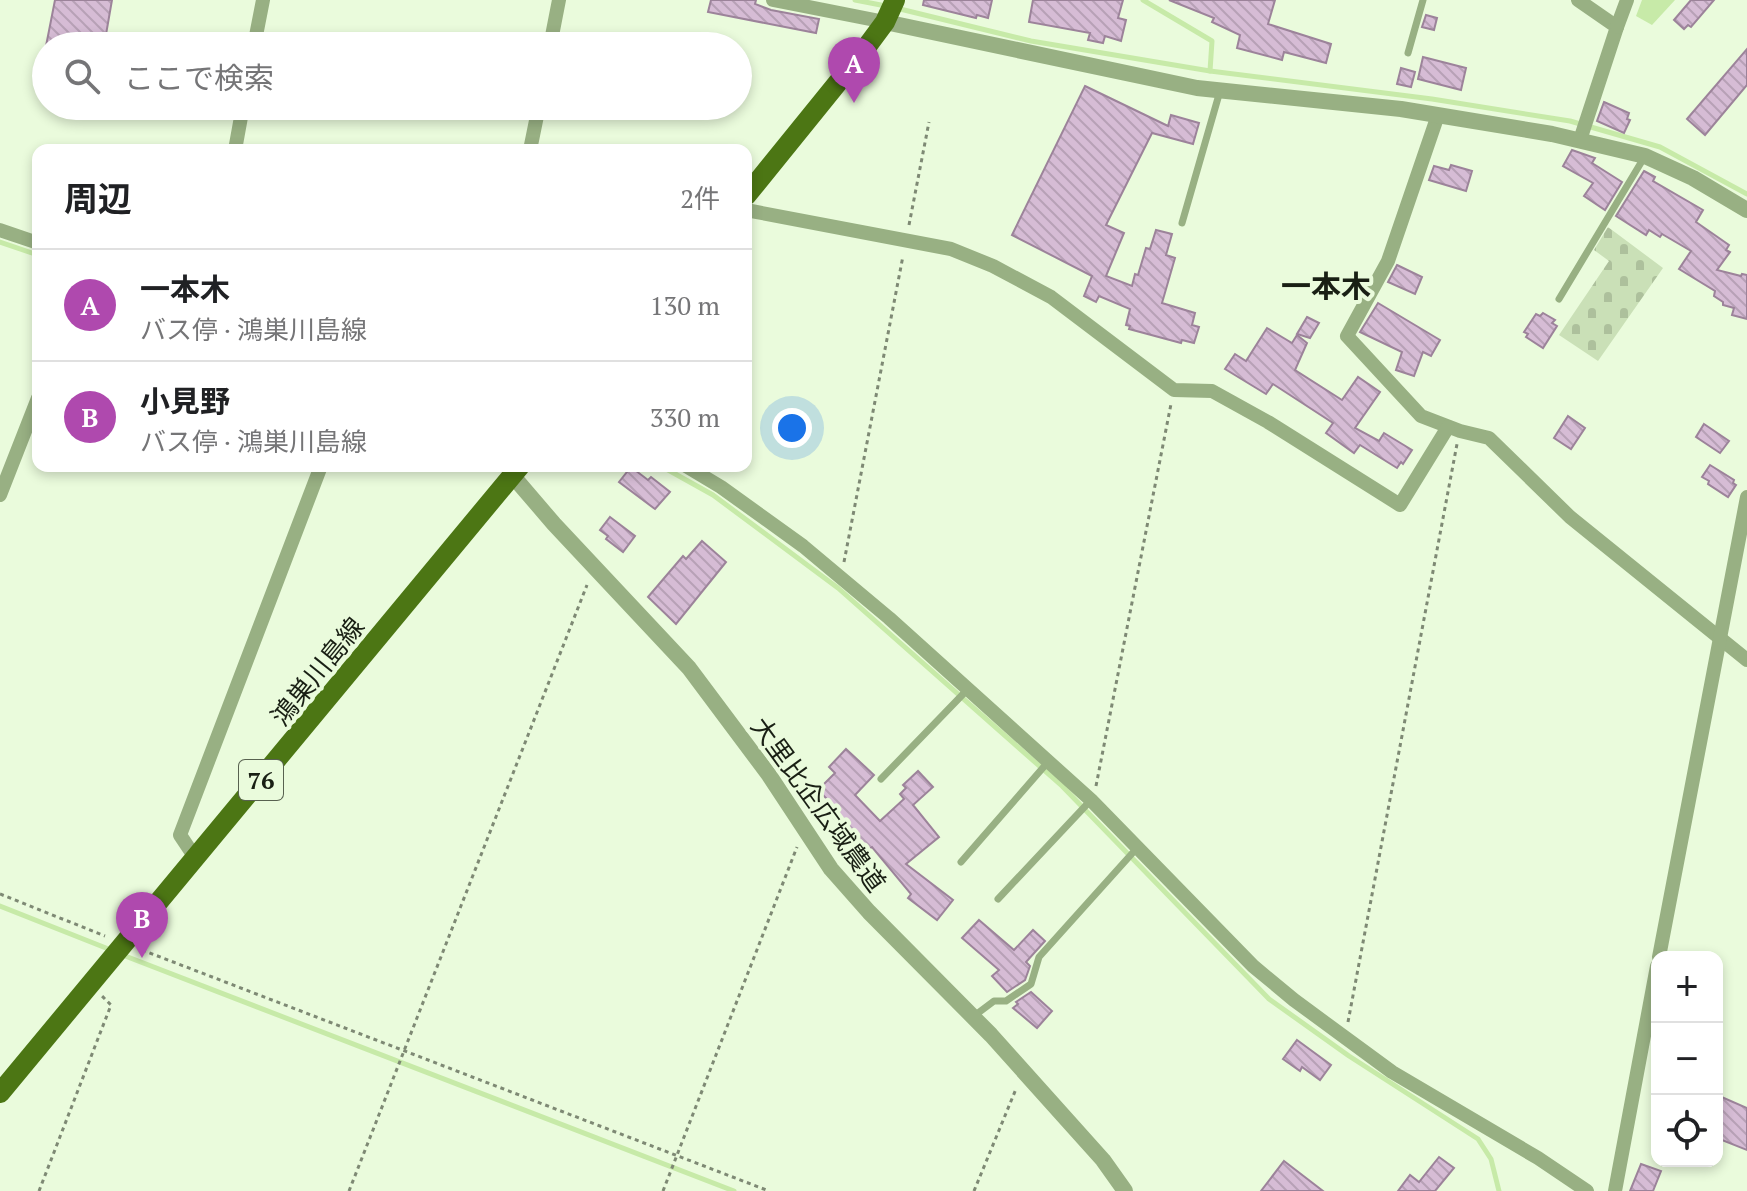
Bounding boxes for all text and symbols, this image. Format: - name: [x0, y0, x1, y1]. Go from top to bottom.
- search box: [32, 32, 752, 120]
- pin: A: [828, 37, 880, 103]
- icon: search: [60, 54, 104, 98]
- text: ここで検索: [124, 58, 274, 98]
- text: 周辺: [64, 176, 132, 221]
- text: 2件: [680, 181, 720, 215]
- district label: 一本木: [1281, 266, 1371, 306]
- text: 一本木: [140, 269, 230, 309]
- text: A: [81, 288, 99, 322]
- text: 130 m: [650, 288, 720, 322]
- text: バス停 · 鴻巣川島線: [140, 312, 367, 346]
- text: 小見野: [140, 381, 230, 421]
- text: B: [82, 400, 98, 434]
- text: 330 m: [650, 400, 720, 434]
- your location: [772, 408, 812, 448]
- text: バス停 · 鴻巣川島線: [140, 424, 367, 458]
- street label: 鴻巣川島線: [263, 610, 371, 732]
- street label: 大里比企広域農道: [744, 710, 894, 898]
- road number: 76: [239, 760, 283, 800]
- pin: B: [116, 892, 168, 958]
- map controls: [1651, 951, 1723, 1167]
- button: +: [1651, 951, 1723, 1023]
- button: −: [1651, 1023, 1723, 1095]
- button: locate: [1651, 1095, 1723, 1167]

